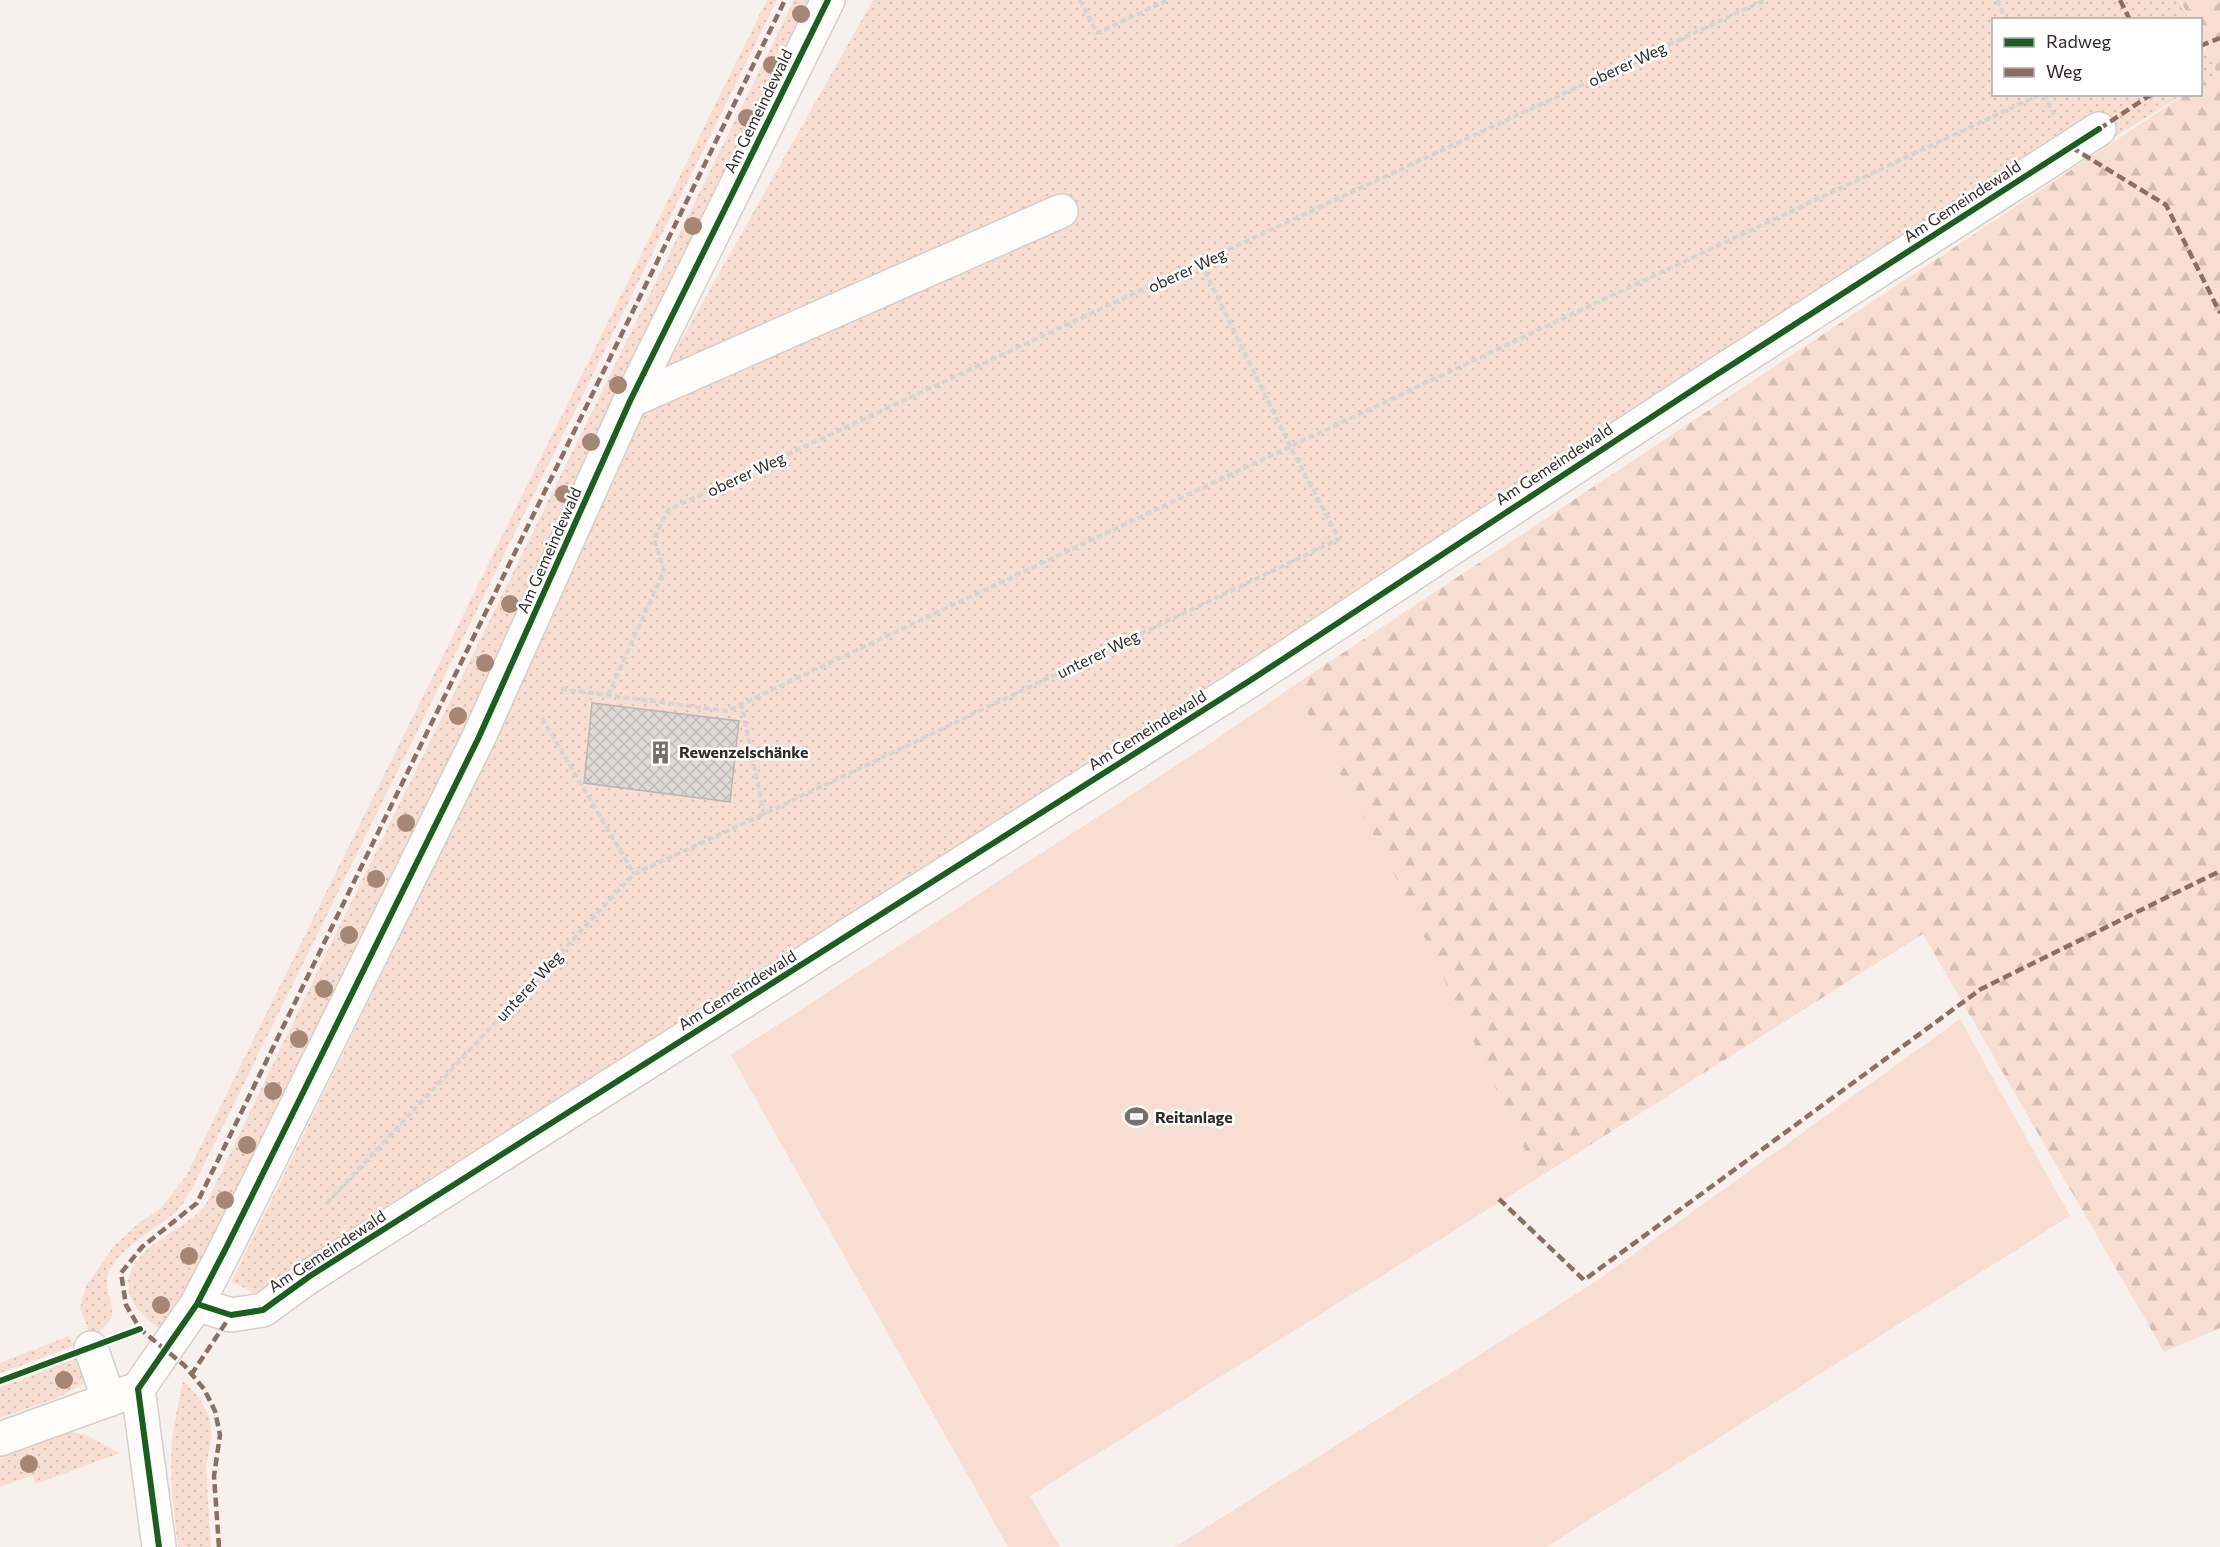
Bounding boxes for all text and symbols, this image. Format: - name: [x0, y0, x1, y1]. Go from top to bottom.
- legend: [1992, 18, 2202, 96]
- text: Radweg: [2046, 30, 2111, 52]
- street label: oberer Weg: [1585, 37, 1669, 90]
- street label: Am Gemeindewald: [719, 46, 796, 176]
- text: Weg: [2046, 60, 2083, 82]
- street label: Am Gemeindewald: [1900, 156, 2024, 246]
- street label: oberer Weg: [1145, 243, 1229, 296]
- street label: Am Gemeindewald: [1492, 419, 1616, 509]
- street label: oberer Weg: [704, 447, 788, 500]
- street label: Am Gemeindewald: [512, 484, 585, 616]
- street label: unterer Weg: [1053, 625, 1142, 682]
- street label: Am Gemeindewald: [1084, 686, 1209, 774]
- building icon: Rewenzelschänke: [648, 739, 674, 765]
- place label: Rewenzelschänke: [679, 742, 809, 761]
- street label: unterer Weg: [491, 946, 566, 1025]
- street label: Am Gemeindewald: [674, 946, 799, 1034]
- sports icon: Reitanlage: [1124, 1104, 1150, 1130]
- place label: Reitanlage: [1155, 1107, 1233, 1126]
- street label: Am Gemeindewald: [265, 1206, 389, 1296]

